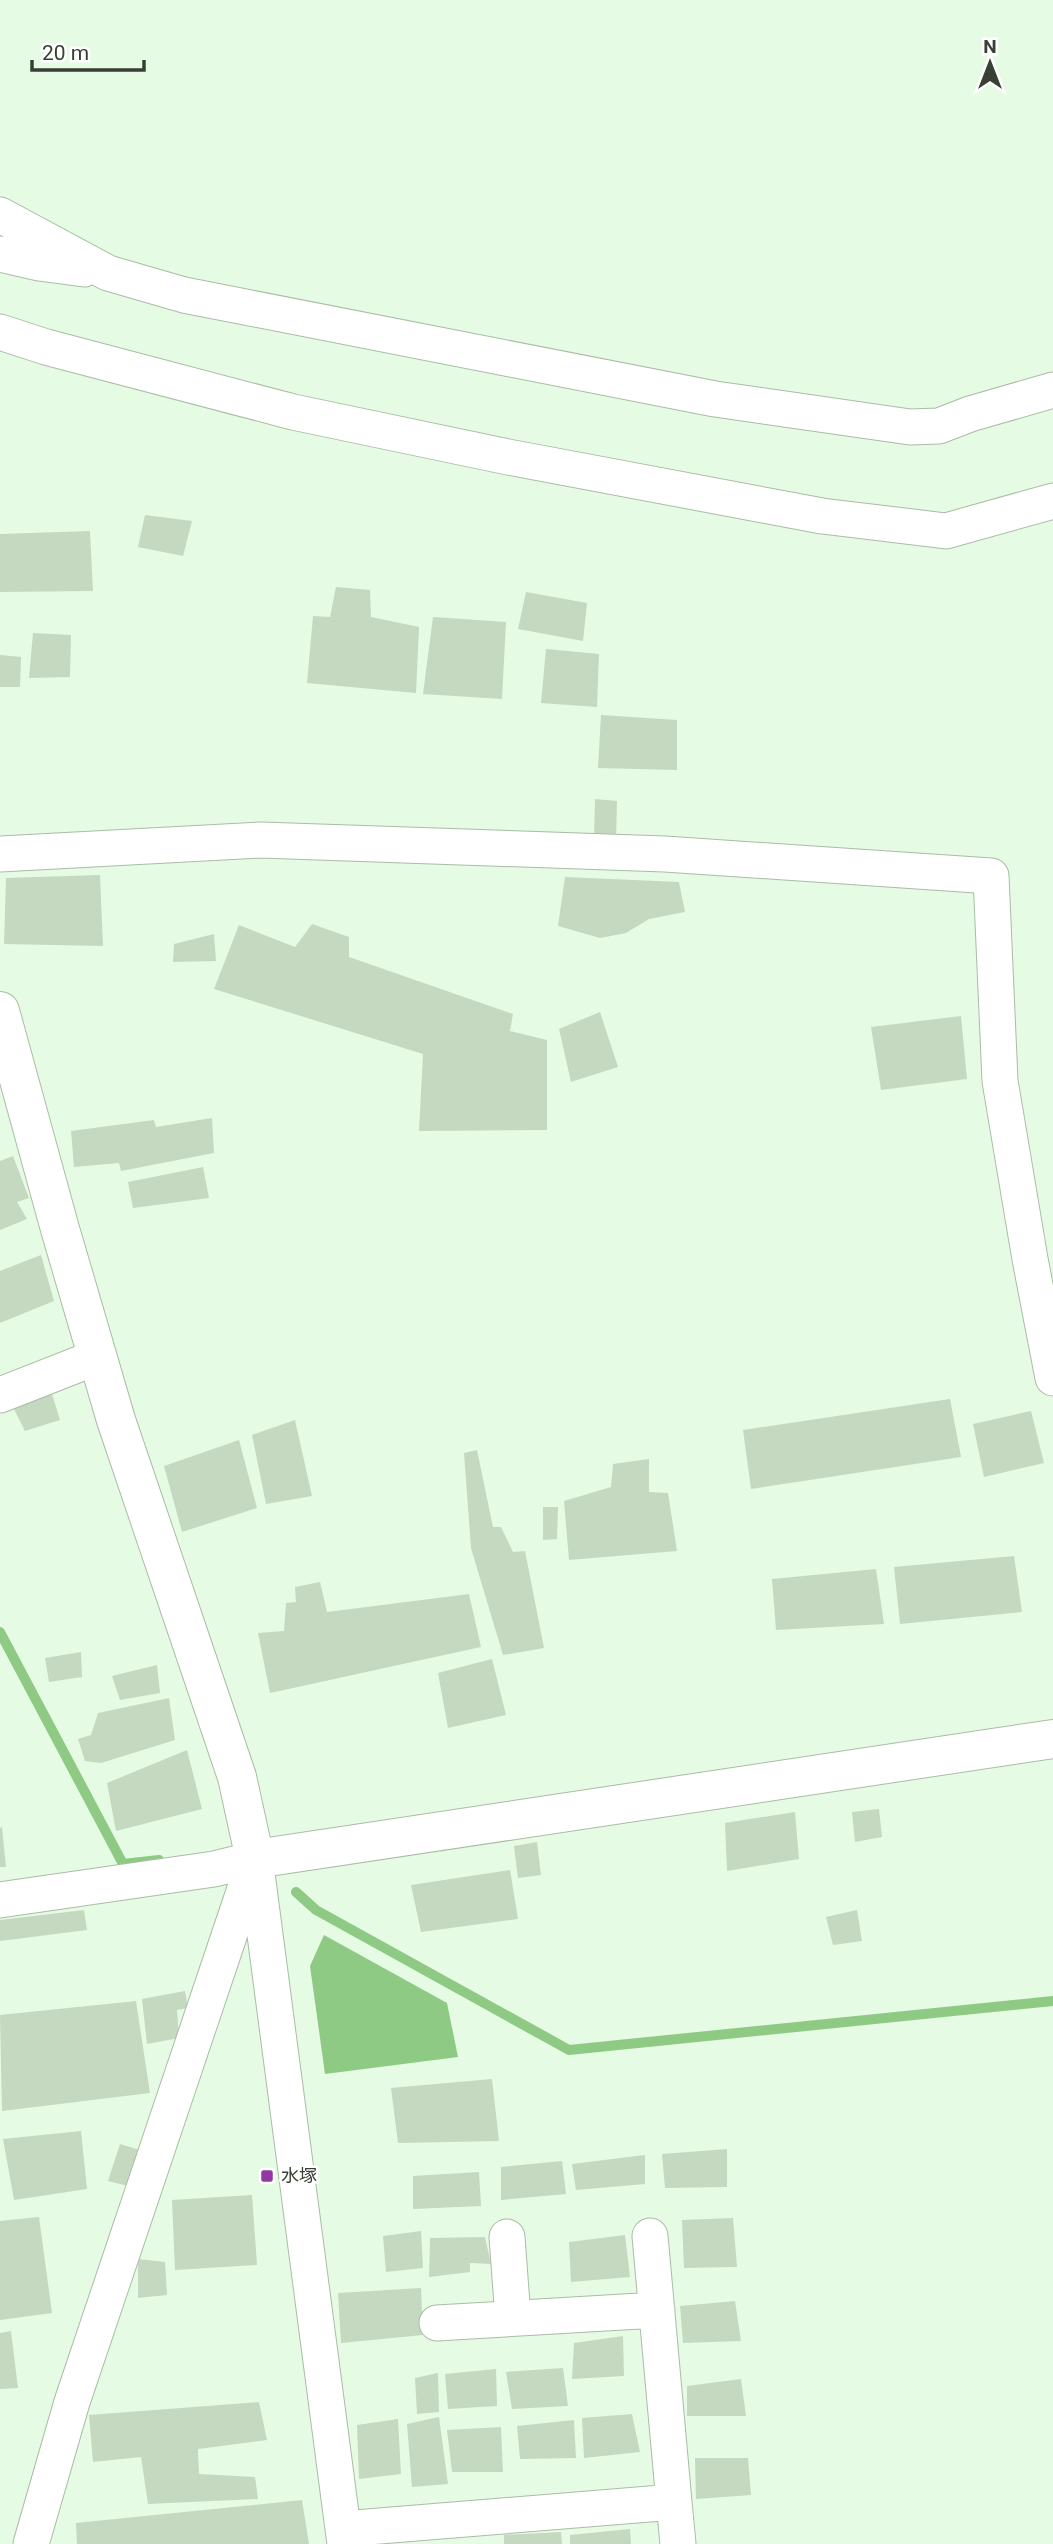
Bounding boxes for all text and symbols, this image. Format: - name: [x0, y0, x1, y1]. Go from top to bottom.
- scale bar: [32, 28, 144, 72]
- north arrow: [955, 28, 1025, 98]
- text: N: [983, 35, 997, 58]
- text: 20 m: [42, 41, 89, 65]
- place label: 水塚: [281, 2165, 317, 2186]
- marker: 水塚: [259, 2168, 275, 2184]

